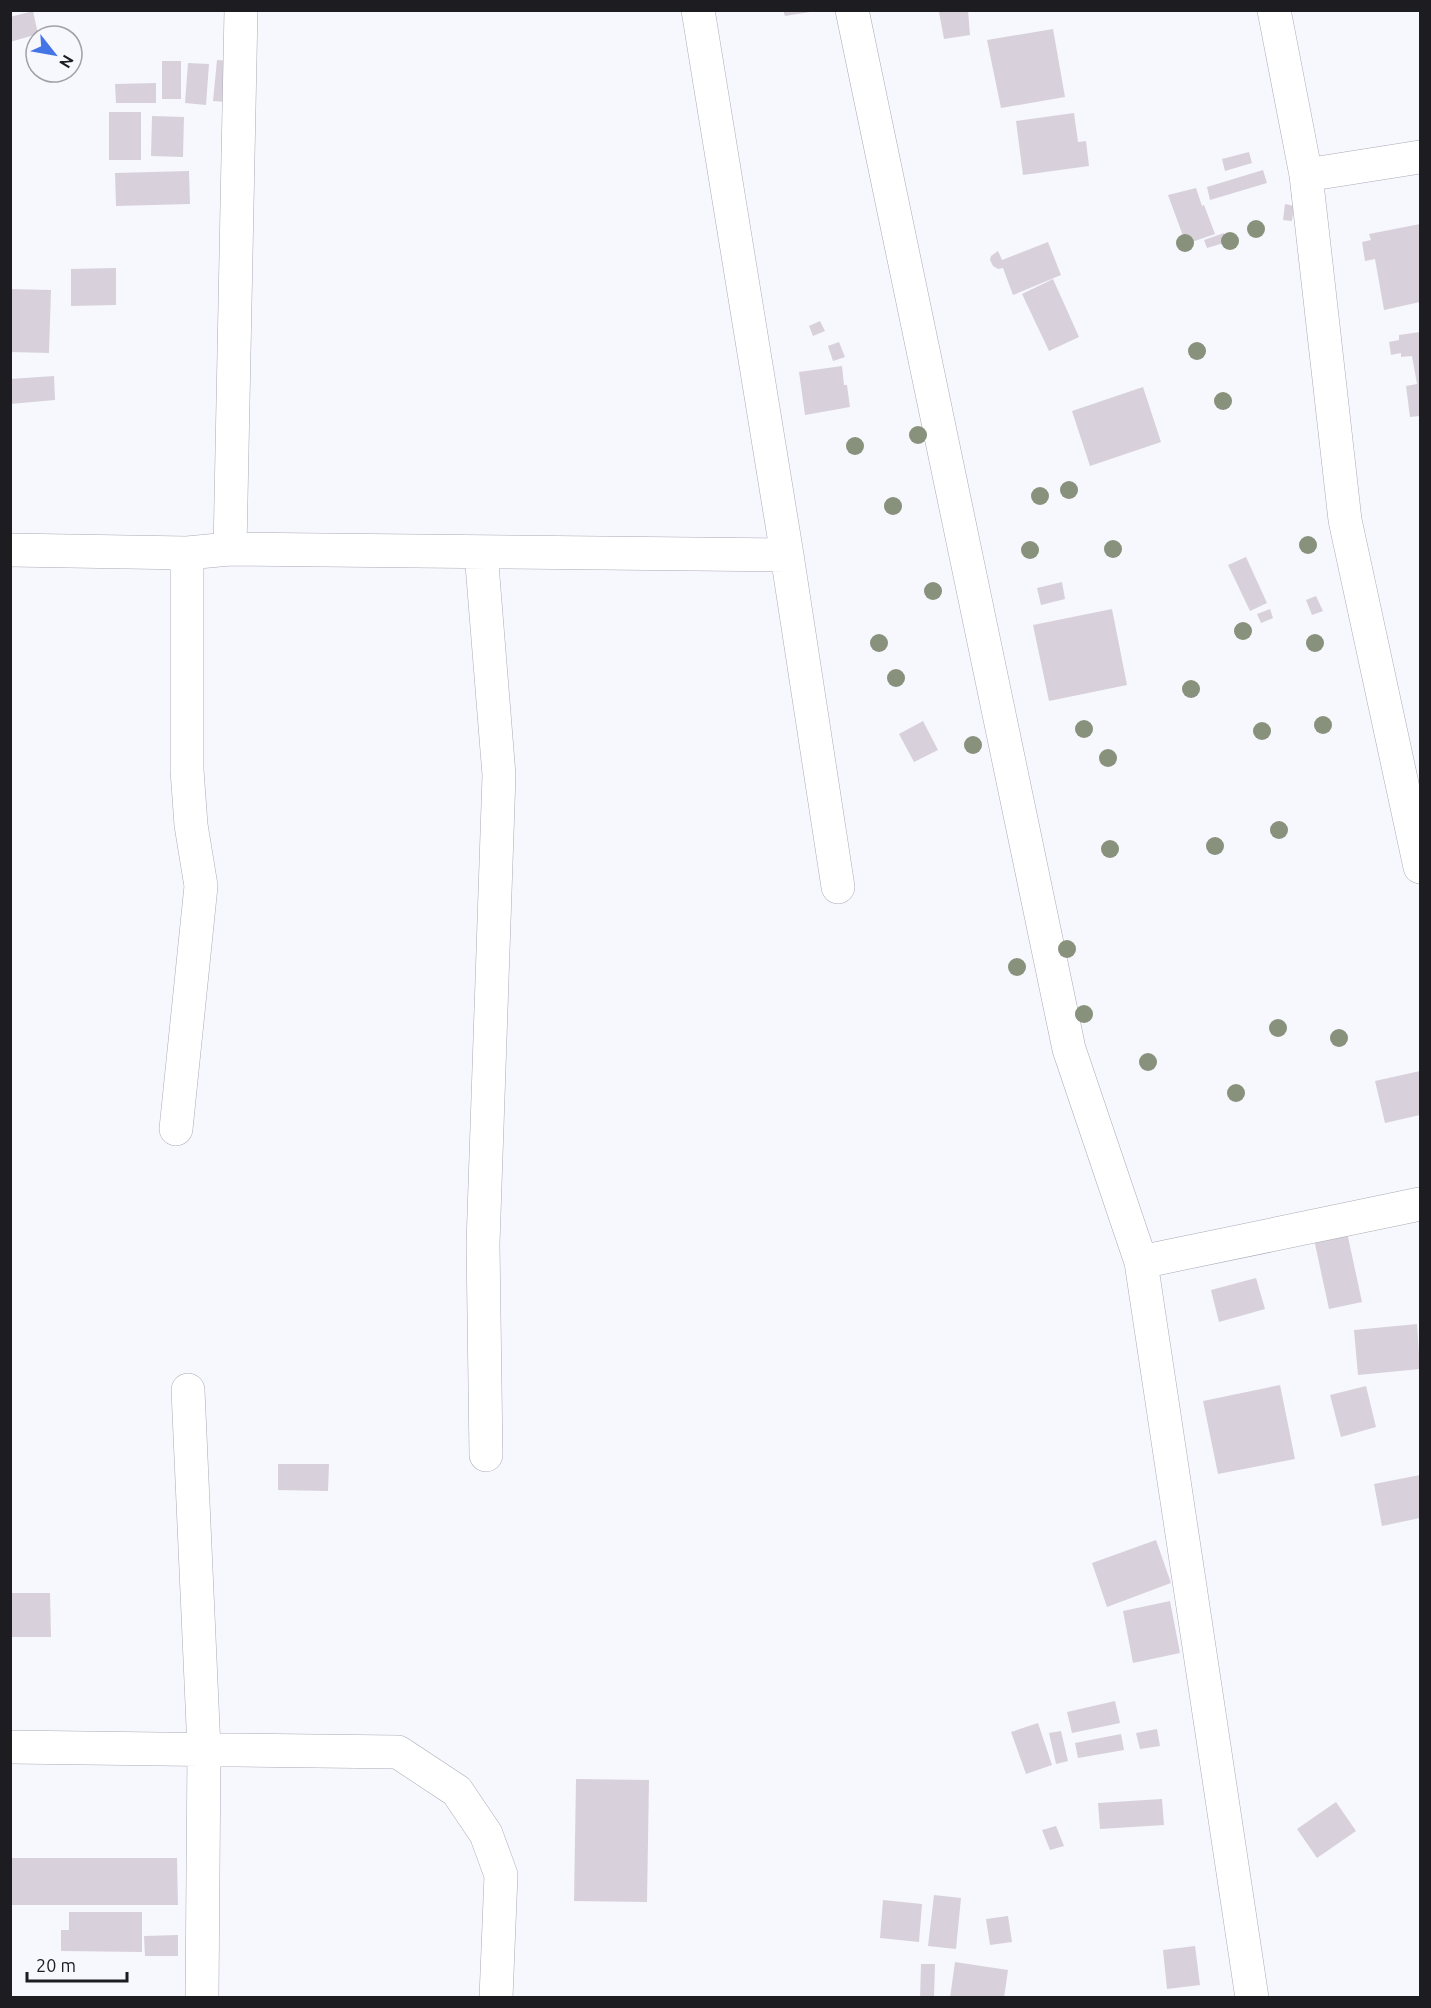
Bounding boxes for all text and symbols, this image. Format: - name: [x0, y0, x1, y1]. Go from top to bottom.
- north arrow: [24, 24, 84, 84]
- text: N: [56, 52, 78, 71]
- scale bar: [27, 1945, 128, 1983]
- text: 20 m: [36, 1955, 76, 1975]

